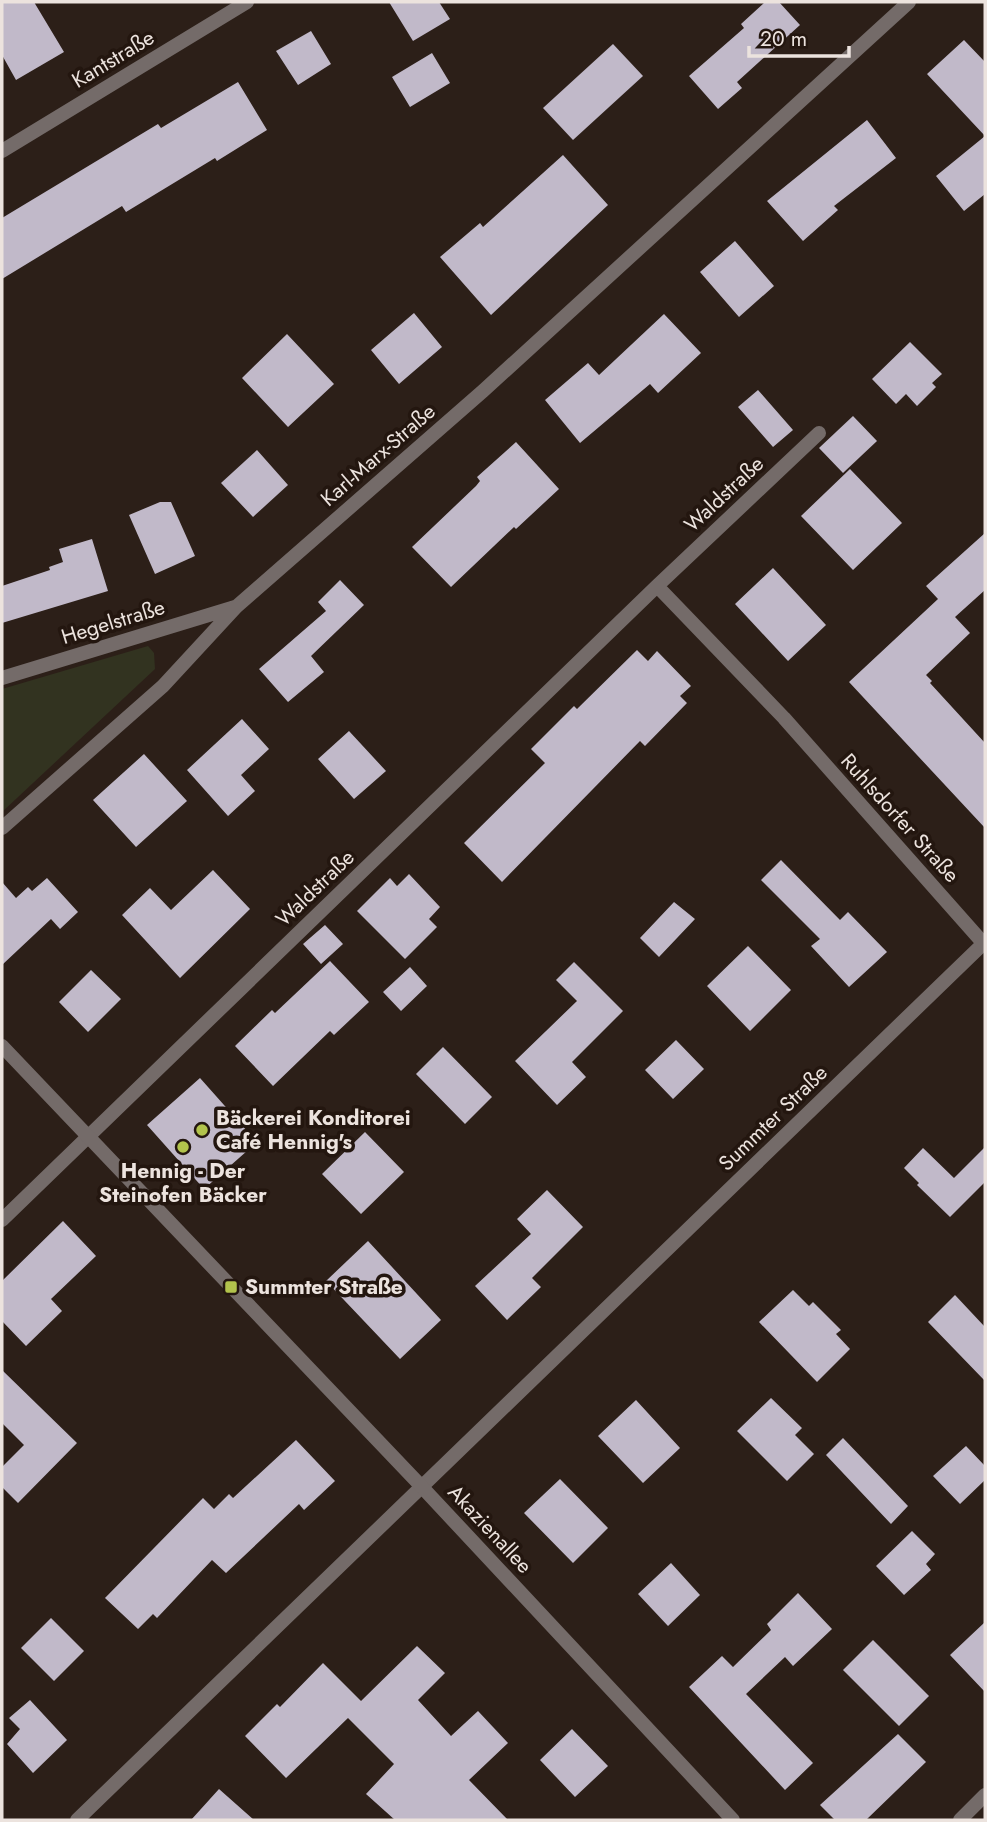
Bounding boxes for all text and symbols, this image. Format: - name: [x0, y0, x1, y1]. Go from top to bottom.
- scale bar: [749, 14, 849, 58]
- street label: Kantstraße: [66, 22, 160, 95]
- text: 20 m: [760, 24, 807, 54]
- street label: Karl-Marx-Straße: [314, 397, 442, 513]
- street label: Waldstraße: [678, 449, 771, 539]
- street label: Hegelstraße: [57, 592, 169, 652]
- street label: Ruhlsdorfer Straße: [834, 747, 966, 889]
- street label: Waldstraße: [269, 843, 361, 933]
- street label: Summter Straße: [712, 1058, 834, 1178]
- place label: Bäckerei Konditorei Café Hennig's: [216, 1103, 411, 1157]
- marker: Bäckerei Konditorei Café Hennig's: [194, 1122, 210, 1138]
- marker: Hennig - Der Steinofen Bäcker: [175, 1139, 191, 1155]
- place label: Hennig - Der Steinofen Bäcker: [99, 1156, 267, 1210]
- place label: Summter Straße: [245, 1272, 403, 1302]
- marker: Summter Straße: [223, 1279, 239, 1295]
- street label: Akazienallee: [441, 1478, 539, 1580]

